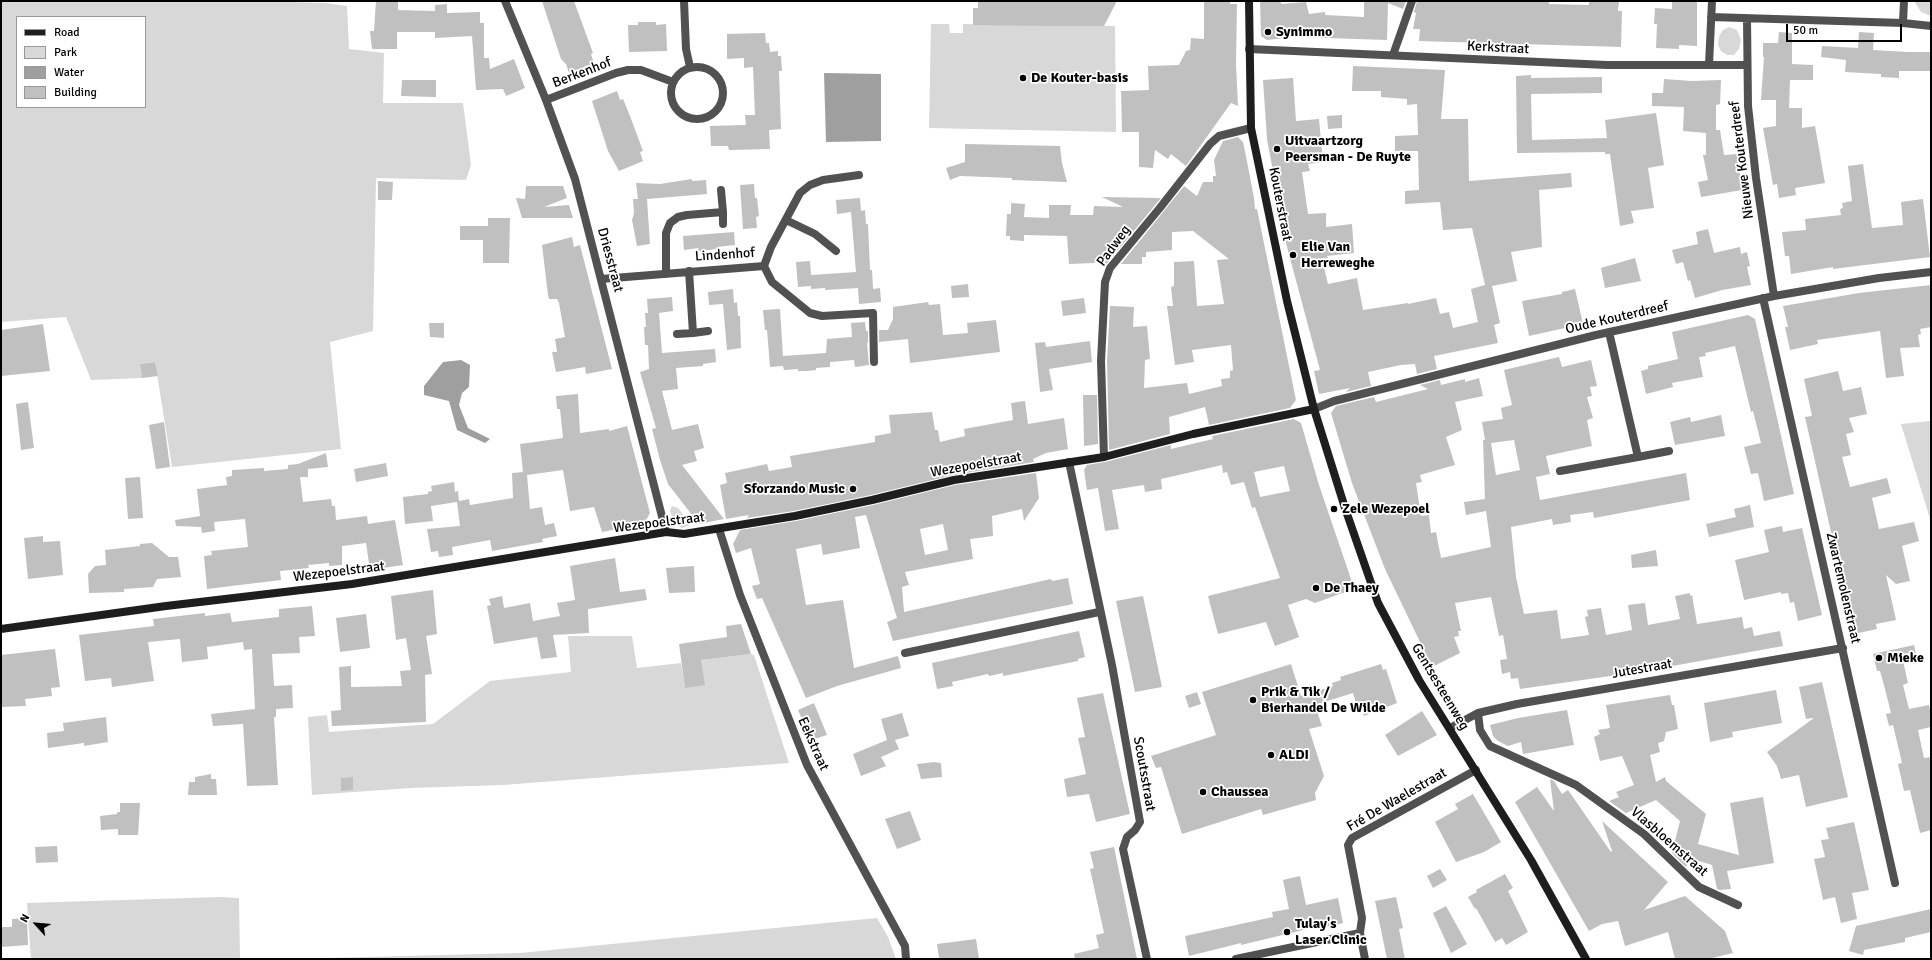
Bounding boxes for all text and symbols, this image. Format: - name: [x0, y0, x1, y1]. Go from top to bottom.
- legend: [16, 16, 146, 108]
- scale bar: [1788, 16, 1904, 42]
- text: 50 m: [1793, 23, 1818, 38]
- place label: Synimmo: [1276, 24, 1332, 40]
- text: Road: [54, 25, 80, 40]
- marker: Synimmo: [1263, 27, 1273, 37]
- street label: Kerkstraat: [1466, 38, 1530, 58]
- text: Park: [54, 45, 77, 60]
- street label: Berkenhof: [550, 54, 614, 92]
- text: Water: [54, 65, 84, 80]
- place label: De Kouter-basis: [1031, 70, 1128, 86]
- marker: De Kouter-basis: [1018, 73, 1028, 83]
- text: Building: [54, 85, 97, 100]
- street label: Nieuwe Kouterdreef: [1726, 100, 1758, 220]
- place label: Uitvaartzorg Peersman - De Ruyte: [1285, 133, 1411, 166]
- marker: Uitvaartzorg Peersman - De Ruyte: [1272, 144, 1282, 154]
- street label: Kouterstraat: [1265, 166, 1295, 242]
- street label: Padweg: [1094, 222, 1134, 270]
- street label: Driesstraat: [593, 226, 627, 294]
- place label: Elie Van Herreweghe: [1301, 239, 1375, 272]
- street label: Lindenhof: [694, 245, 756, 265]
- marker: Elie Van Herreweghe: [1288, 250, 1298, 260]
- street label: Oude Kouterdreef: [1564, 298, 1670, 338]
- street label: Wezepoelstraat: [929, 449, 1023, 481]
- place label: Sforzando Music: [744, 481, 845, 497]
- marker: Sforzando Music: [848, 484, 858, 494]
- place label: Zele Wezepoel: [1342, 501, 1430, 517]
- marker: Zele Wezepoel: [1329, 504, 1339, 514]
- street label: Wezepoelstraat: [612, 509, 706, 537]
- street label: Zwartemolenstraat: [1822, 531, 1864, 645]
- street label: Wezepoelstraat: [292, 558, 386, 586]
- place label: De Thaey: [1324, 580, 1379, 596]
- marker: De Thaey: [1311, 583, 1321, 593]
- street label: Gentsesteenweg: [1407, 641, 1473, 733]
- place label: Mieke: [1887, 650, 1924, 666]
- marker: Mieke: [1874, 653, 1884, 663]
- street label: Jutestraat: [1611, 655, 1673, 683]
- place label: Prik & Tik / Bierhandel De Wilde: [1261, 684, 1386, 716]
- marker: Prik & Tik / Bierhandel De Wilde: [1248, 695, 1258, 705]
- street label: Eekstraat: [794, 715, 832, 773]
- street label: Scoutsstraat: [1129, 735, 1159, 813]
- place label: ALDI: [1279, 747, 1309, 763]
- marker: ALDI: [1266, 750, 1276, 760]
- street label: Fré De Waelestraat: [1344, 765, 1450, 835]
- place label: Chaussea: [1211, 784, 1269, 800]
- marker: Chaussea: [1198, 787, 1208, 797]
- street label: Vlasbloemstraat: [1627, 804, 1711, 880]
- north arrow: [16, 904, 56, 944]
- text: N: [17, 912, 32, 925]
- place label: Tulay's Laser Clinic: [1295, 916, 1367, 948]
- marker: Tulay's Laser Clinic: [1282, 927, 1292, 937]

